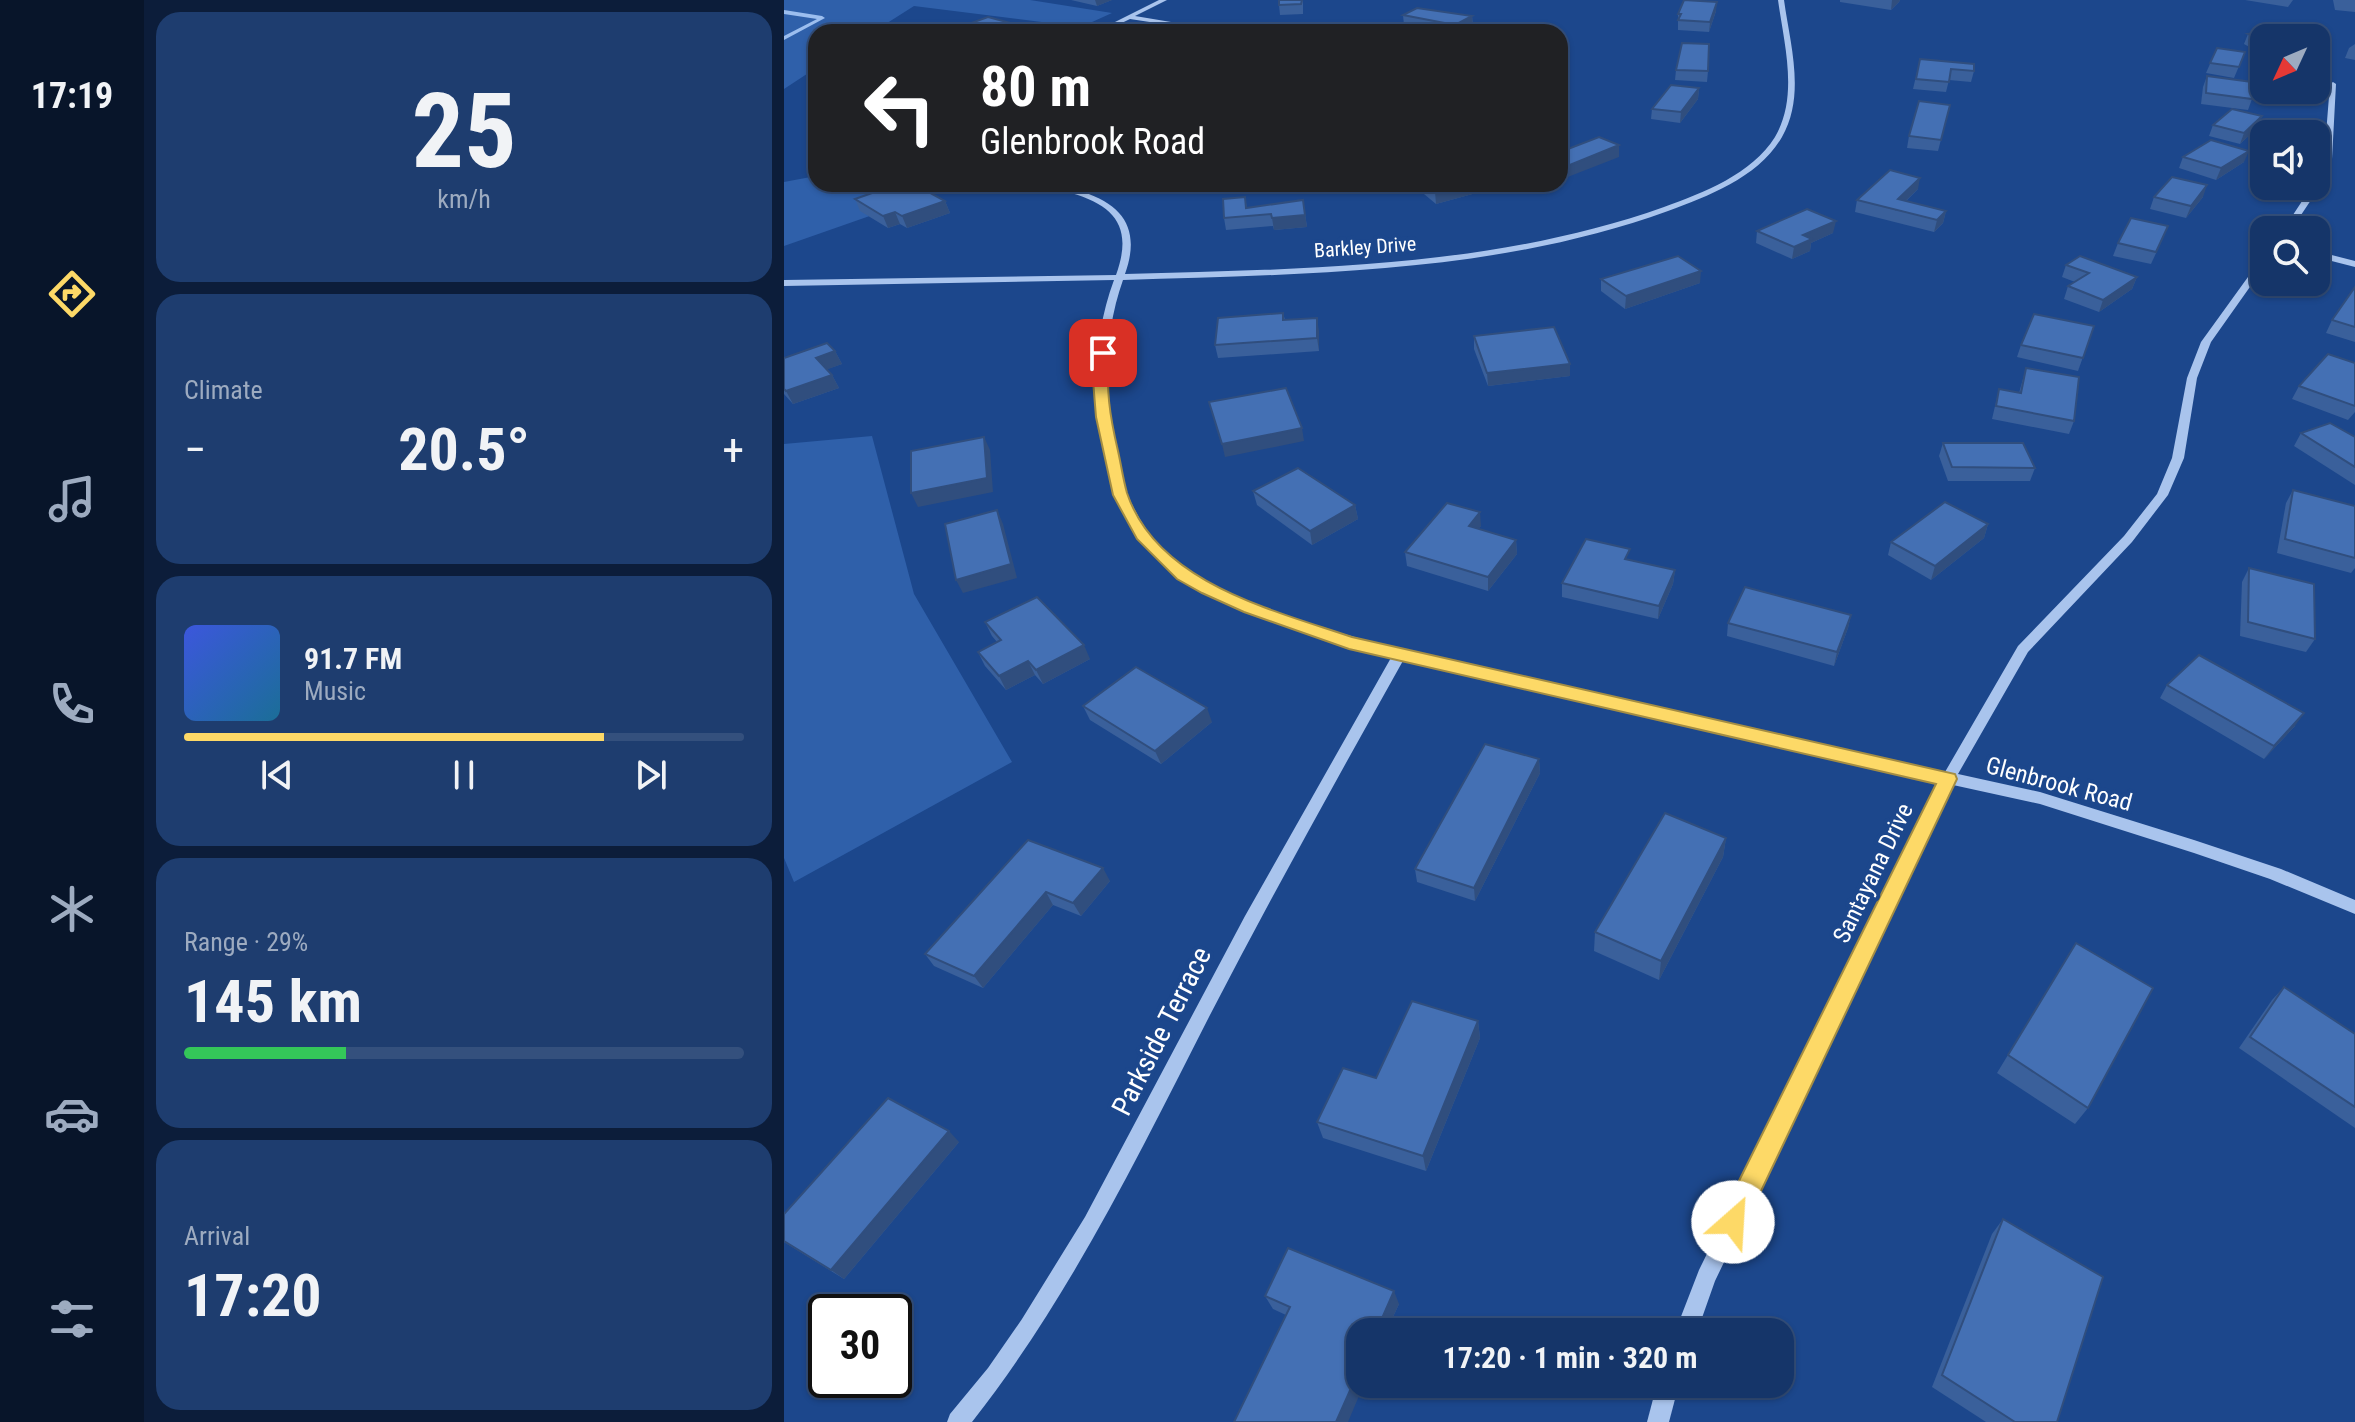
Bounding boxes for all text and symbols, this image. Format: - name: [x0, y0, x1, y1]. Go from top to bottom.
- north arrow: [2250, 24, 2330, 104]
- map controls: [2250, 24, 2330, 296]
- text: 80 m: [980, 54, 1091, 120]
- icon: left: [848, 56, 952, 160]
- text: 25: [411, 71, 517, 192]
- text: 17:19: [31, 75, 113, 117]
- button: sound: [2250, 120, 2330, 200]
- text: Glenbrook Road: [980, 121, 1205, 163]
- text: km/h: [437, 184, 491, 214]
- button: search: [2250, 216, 2330, 296]
- street label: Barkley Drive: [1313, 231, 1417, 263]
- icon: directions: [44, 266, 100, 322]
- pin: [1069, 319, 1137, 387]
- icon: arrive: [1081, 331, 1125, 375]
- text: Climate: [184, 375, 263, 405]
- text: 20.5°: [398, 414, 530, 485]
- text: −: [184, 424, 206, 476]
- text: +: [722, 424, 744, 476]
- icon: music: [44, 471, 100, 527]
- text: 91.7 FM: [304, 641, 402, 676]
- icon: phone: [44, 676, 100, 732]
- text: Music: [304, 676, 366, 706]
- street label: Glenbrook Road: [1983, 751, 2135, 817]
- icon: previous: [255, 753, 299, 797]
- icon: pause: [442, 753, 486, 797]
- icon: next: [629, 753, 673, 797]
- street label: Santayana Drive: [1827, 799, 1919, 947]
- icon: climate: [44, 881, 100, 937]
- text: Range · 29%: [184, 927, 308, 957]
- street label: Parkside Terrace: [1105, 942, 1218, 1121]
- text: 145 km: [184, 966, 362, 1037]
- icon: car: [44, 1086, 100, 1142]
- position arrow: [1691, 1180, 1775, 1264]
- text: Arrival: [184, 1221, 250, 1251]
- text: 17:20: [184, 1260, 322, 1331]
- icon: filters: [44, 1291, 100, 1347]
- speed limit sign: 30: [808, 1294, 912, 1398]
- text: 17:20 · 1 min · 320 m: [1443, 1340, 1697, 1375]

